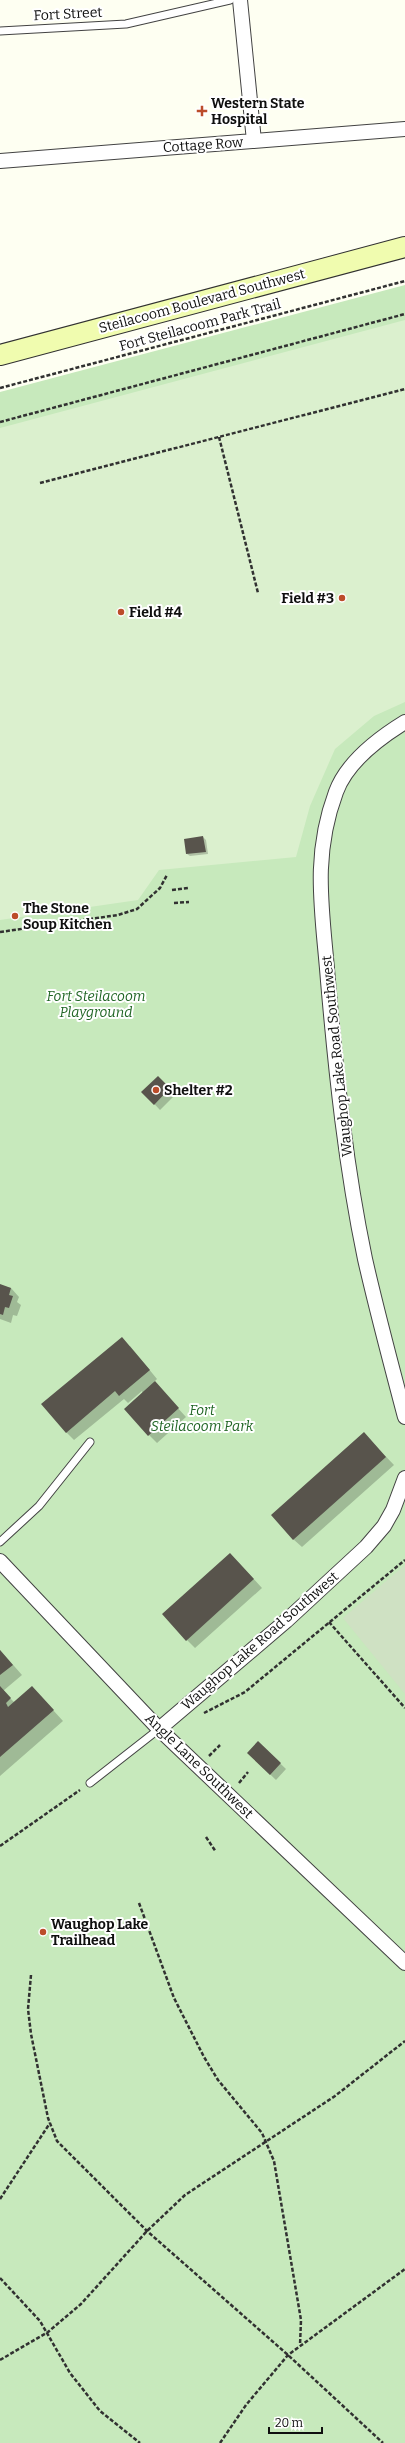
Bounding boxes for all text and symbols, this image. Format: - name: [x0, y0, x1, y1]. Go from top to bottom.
- street label: Fort Street: [33, 4, 103, 24]
- place label: Western State Hospital: [211, 95, 305, 128]
- marker: Western State Hospital: [196, 105, 208, 117]
- street label: Cottage Row: [162, 134, 244, 156]
- street label: Steilacoom Boulevard Southwest: [97, 265, 307, 337]
- street label: Fort Steilacoom Park Trail: [117, 295, 283, 355]
- place label: Field #3: [281, 590, 334, 607]
- marker: Field #3: [337, 593, 347, 603]
- place label: Field #4: [129, 604, 183, 621]
- marker: Field #4: [116, 607, 126, 617]
- place label: The Stone Soup Kitchen: [23, 900, 112, 933]
- marker: The Stone Soup Kitchen: [10, 911, 20, 921]
- street label: Waughop Lake Road Southwest: [318, 954, 356, 1158]
- park label: Fort Steilacoom Playground: [47, 988, 145, 1021]
- place label: Shelter #2: [164, 1082, 233, 1099]
- marker: Shelter #2: [151, 1085, 161, 1095]
- park label: Fort Steilacoom Park: [151, 1402, 254, 1435]
- street label: Waughop Lake Road Southwest: [178, 1568, 342, 1714]
- street label: Angle Lane Southwest: [141, 1710, 257, 1822]
- place label: Waughop Lake Trailhead: [51, 1916, 148, 1949]
- marker: Waughop Lake Trailhead: [38, 1927, 48, 1937]
- scale bar: [269, 2409, 322, 2435]
- text: 20 m: [275, 2416, 304, 2430]

